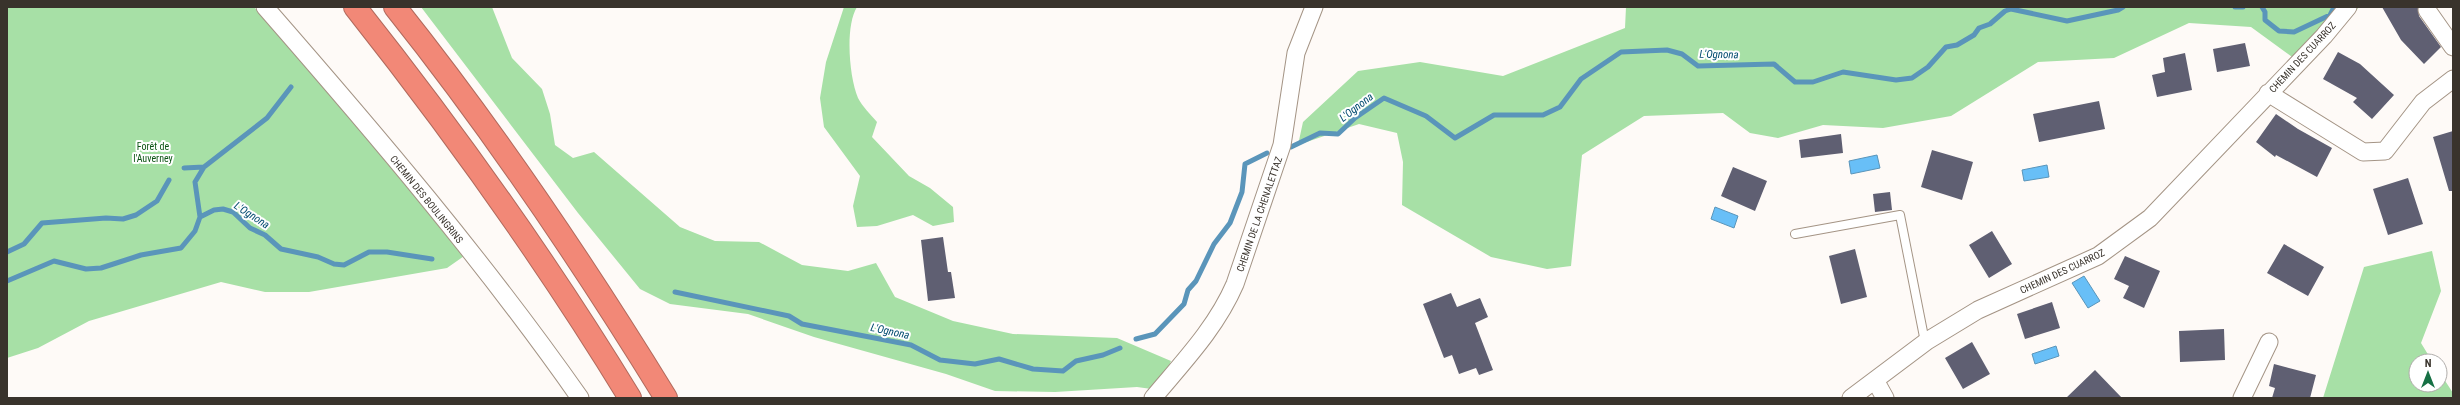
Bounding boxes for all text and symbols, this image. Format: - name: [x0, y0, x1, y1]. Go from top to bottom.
- street label: CHEMIN DES CUARROZ: [2267, 20, 2338, 95]
- water label: L'Ognona: [1699, 48, 1739, 61]
- water label: L'Ognona: [1337, 90, 1376, 125]
- park label: Forêt de l'Auverney: [133, 141, 173, 164]
- street label: CHEMIN DES BOULINGRINS: [388, 153, 465, 245]
- street label: CHEMIN DE LA CHENALETTAZ: [1235, 155, 1284, 273]
- water label: L'Ognona: [232, 199, 272, 232]
- street label: CHEMIN DES CUARROZ: [2018, 247, 2106, 296]
- water label: L'Ognona: [869, 321, 911, 342]
- north arrow: [2408, 353, 2448, 393]
- text: N: [2425, 357, 2432, 370]

